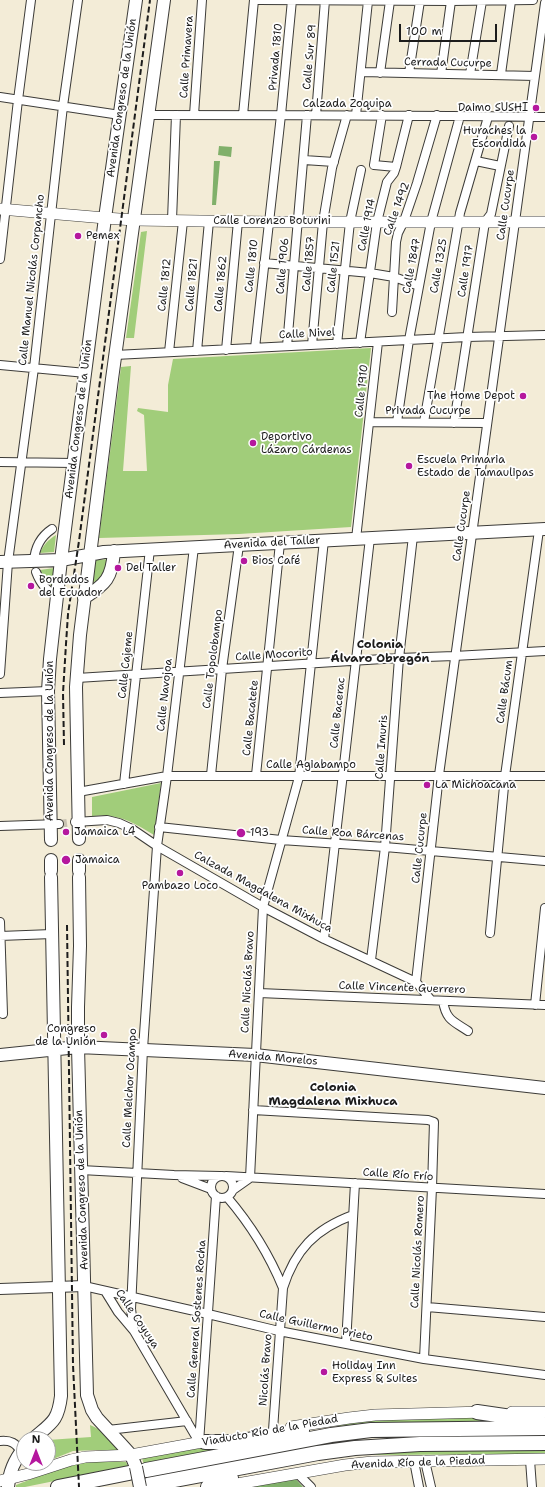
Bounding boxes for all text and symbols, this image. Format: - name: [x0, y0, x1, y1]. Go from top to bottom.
- street label: Calle Primavera: [178, 15, 196, 99]
- scale bar: [401, 16, 499, 42]
- street label: Avenida Congreso de la Unión: [104, 18, 140, 178]
- street label: Privada 1810: [266, 23, 286, 91]
- text: 100 m: [406, 23, 442, 39]
- street label: Calle Sur 89: [301, 24, 319, 90]
- street label: Cerrada Cucurpe: [404, 56, 492, 70]
- street label: Calzada Zoquipa: [302, 97, 392, 111]
- place label: Daimo SUSHI: [458, 101, 528, 115]
- marker: Daimo SUSHI: [531, 103, 541, 113]
- place label: Huraches la Escondida: [463, 124, 526, 150]
- marker: Huraches la Escondida: [529, 132, 539, 142]
- street label: Calle Cucurpe: [494, 169, 518, 241]
- street label: Calle 1492: [381, 180, 413, 238]
- street label: Calle Manuel Nicolás Corpancho: [16, 194, 48, 366]
- street label: Calle 1914: [355, 198, 379, 252]
- street label: Calle Lorenzo Boturini: [213, 214, 331, 228]
- place label: Pemex: [86, 229, 119, 243]
- marker: Pemex: [73, 231, 83, 241]
- street label: Calle 1857: [300, 236, 318, 292]
- street label: Calle 1906: [274, 237, 292, 295]
- street label: Calle 1847: [400, 237, 424, 295]
- street label: Calle 1325: [428, 238, 450, 294]
- street label: Calle 1810: [243, 239, 261, 293]
- street label: Calle 1521: [325, 240, 343, 294]
- street label: Calle 1917: [455, 244, 477, 298]
- street label: Calle 1862: [212, 255, 230, 313]
- street label: Calle 1812: [156, 258, 174, 312]
- street label: Calle 1821: [183, 258, 201, 312]
- street label: Calle Nivel: [278, 326, 336, 342]
- street label: Avenida Congreso de la Unión: [63, 339, 95, 499]
- street label: Calle 1910: [353, 364, 371, 418]
- place label: The Home Depot: [427, 389, 515, 403]
- marker: The Home Depot: [518, 391, 528, 401]
- street label: Privada Cucurpe: [385, 404, 471, 418]
- place label: Deportivo Lázaro Cárdenas: [261, 430, 352, 456]
- marker: Deportivo Lázaro Cárdenas: [248, 438, 258, 448]
- place label: Escuela Primaria Estado de Tamaulipas: [417, 453, 534, 479]
- marker: Escuela Primaria Estado de Tamaulipas: [404, 461, 414, 471]
- street label: Calle Cucurpe: [450, 490, 474, 562]
- street label: Avenida del Taller: [223, 534, 321, 552]
- place label: Bios Café: [252, 554, 300, 568]
- marker: Bios Café: [239, 556, 249, 566]
- place label: Del Taller: [126, 561, 176, 575]
- marker: Del Taller: [113, 563, 123, 573]
- place label: Bordados del Ecuador: [39, 573, 102, 599]
- marker: Bordados del Ecuador: [26, 581, 36, 591]
- street label: Calle Topolobampo: [200, 608, 226, 710]
- street label: Calle Cajeme: [116, 631, 136, 699]
- district label: Colonia Álvaro Obregón: [331, 638, 429, 666]
- street label: Calle Mocorito: [235, 646, 313, 664]
- street label: Calle Navojoa: [155, 658, 175, 732]
- street label: Calle Bácum: [494, 659, 516, 725]
- street label: Avenida Congreso de la Unión: [43, 661, 57, 821]
- street label: Calle Bacerac: [328, 677, 348, 749]
- street label: Calle Bacatete: [240, 679, 262, 757]
- street label: Calle Imuris: [373, 714, 391, 780]
- street label: Calle Agiabampo: [266, 758, 356, 772]
- place label: La Michoacana: [435, 778, 516, 792]
- marker: La Michoacana: [422, 780, 432, 790]
- street label: Calle Cucurpe: [410, 812, 430, 884]
- street label: Calle Roa Bárcenas: [301, 824, 405, 844]
- place label: Jamaica L4: [74, 825, 135, 839]
- place label: 193: [250, 826, 269, 840]
- marker: Jamaica L4: [61, 827, 71, 837]
- marker: 193: [235, 827, 247, 839]
- street label: Calzada Magdalena Mixhuca: [191, 848, 335, 936]
- place label: Jamaica: [75, 853, 120, 867]
- marker: Jamaica: [60, 854, 72, 866]
- marker: Pambazo Loco: [175, 868, 185, 878]
- place label: Pambazo Loco: [142, 879, 218, 893]
- street label: Calle Nicolás Bravo: [239, 931, 257, 1033]
- street label: Calle Vincente Guerrero: [338, 979, 466, 997]
- place label: Congreso de la Unión: [35, 1022, 96, 1048]
- street label: Calle Melchor Ocampo: [120, 1028, 140, 1148]
- marker: Congreso de la Unión: [99, 1030, 109, 1040]
- street label: Avenida Morelos: [228, 1048, 318, 1068]
- district label: Colonia Magdalena Mixhuca: [269, 1081, 397, 1109]
- street label: Avenida Congreso de la Unión: [73, 1110, 91, 1270]
- street label: Calle Río Frío: [362, 1166, 434, 1184]
- street label: Calle Nicolás Romero: [408, 1195, 428, 1309]
- street label: Calle General Sostenes Rocha: [185, 1239, 209, 1399]
- street label: Calle Coyuya: [112, 1287, 162, 1351]
- street label: Calle Guillermo Prieto: [258, 1308, 374, 1344]
- street label: Nicolás Bravo: [257, 1333, 275, 1407]
- place label: Holiday Inn Express & Suites: [332, 1359, 418, 1385]
- marker: Holiday Inn Express & Suites: [319, 1367, 329, 1377]
- street label: Viaducto Río de la Piedad: [201, 1413, 339, 1449]
- north arrow: [16, 1431, 56, 1471]
- text: N: [32, 1432, 40, 1447]
- street label: Avenida Río de la Piedad: [351, 1454, 485, 1472]

